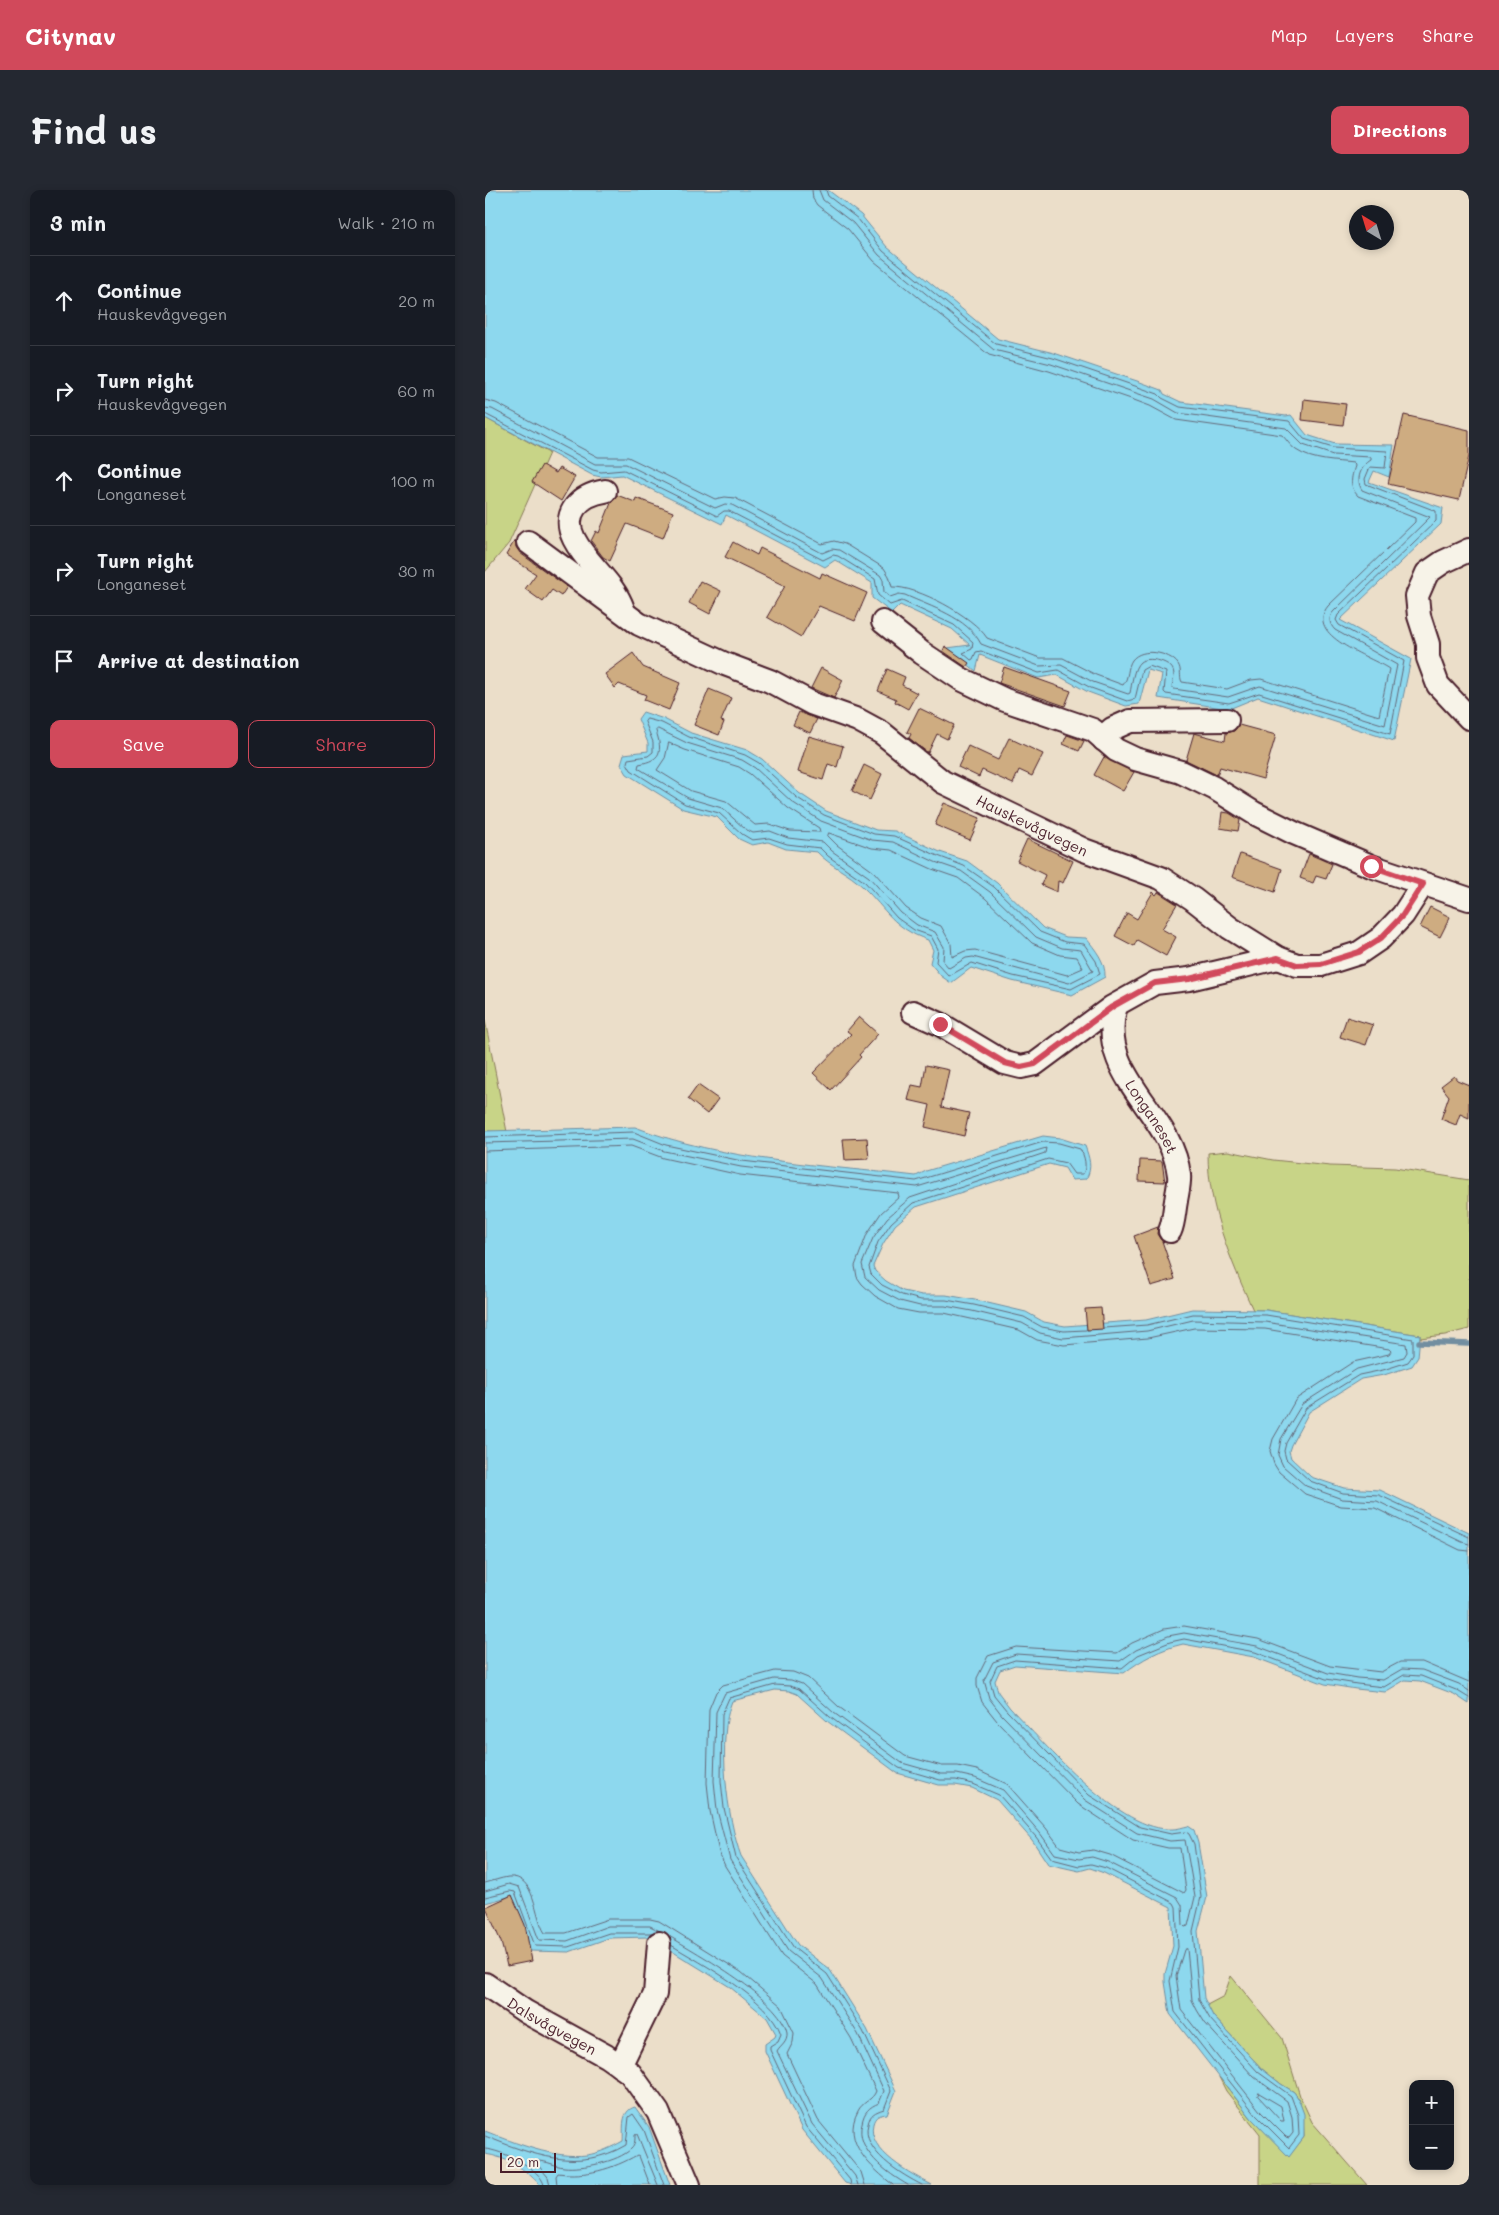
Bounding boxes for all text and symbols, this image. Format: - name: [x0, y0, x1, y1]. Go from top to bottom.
- text: Citynav: [25, 20, 116, 51]
- text: Map: [1271, 23, 1307, 47]
- text: Layers: [1335, 23, 1394, 47]
- text: Share: [1422, 23, 1474, 47]
- button: Directions: [1331, 106, 1469, 154]
- text: Find us: [30, 107, 157, 153]
- north arrow: [1349, 205, 1394, 250]
- text: 3 min: [50, 209, 106, 236]
- text: Walk · 210 m: [337, 212, 435, 233]
- text: Continue: [97, 278, 182, 303]
- icon: ahead: [50, 287, 78, 315]
- text: 20 m: [398, 290, 435, 311]
- text: Hauskevågvegen: [97, 303, 227, 324]
- text: Turn right: [97, 368, 194, 393]
- icon: right: [50, 377, 78, 405]
- text: 60 m: [398, 380, 435, 401]
- text: Hauskevågvegen: [97, 393, 227, 414]
- text: Continue: [97, 458, 182, 483]
- icon: ahead: [50, 467, 78, 495]
- text: 100 m: [390, 470, 435, 491]
- text: Longaneset: [97, 483, 187, 504]
- text: Turn right: [97, 548, 194, 573]
- icon: right: [50, 557, 78, 585]
- text: 30 m: [398, 560, 435, 581]
- text: Longaneset: [97, 573, 187, 594]
- icon: arrive: [50, 647, 78, 675]
- text: Arrive at destination: [97, 648, 300, 673]
- button: Save: [50, 720, 238, 768]
- button: Share: [248, 720, 435, 768]
- street label: Hauskevågvegen: [973, 790, 1091, 860]
- route start: [1360, 855, 1383, 878]
- route end: [929, 1013, 952, 1036]
- street label: Longaneset: [1121, 1076, 1183, 1156]
- street label: Dalsvågvegen: [503, 1992, 600, 2059]
- map controls: [1409, 2080, 1454, 2170]
- button: +: [1409, 2080, 1454, 2125]
- button: −: [1409, 2125, 1454, 2170]
- scale bar: [500, 2150, 556, 2173]
- text: 20 m: [507, 2152, 539, 2171]

